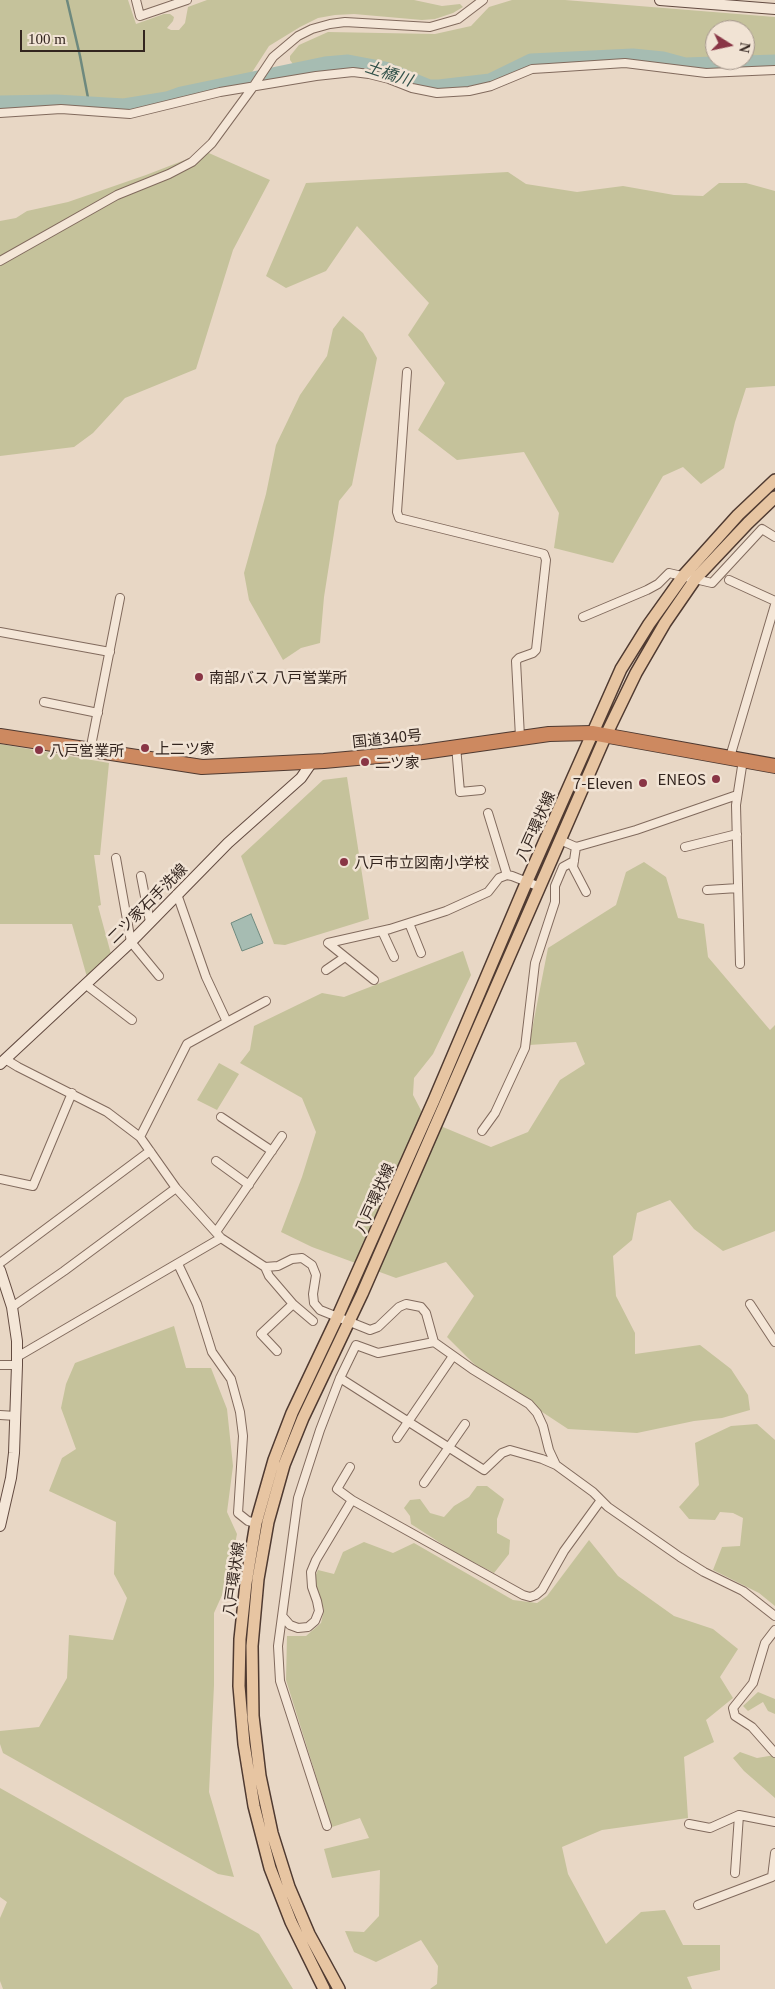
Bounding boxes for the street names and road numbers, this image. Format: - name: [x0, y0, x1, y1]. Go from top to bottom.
- street label: 国道340号: [351, 725, 423, 751]
- street label: 八戸環状線: [512, 788, 558, 864]
- street label: 二ツ家石手洗線: [104, 860, 190, 946]
- street label: 八戸環状線: [351, 1160, 397, 1236]
- street label: 八戸環状線: [219, 1541, 247, 1617]

